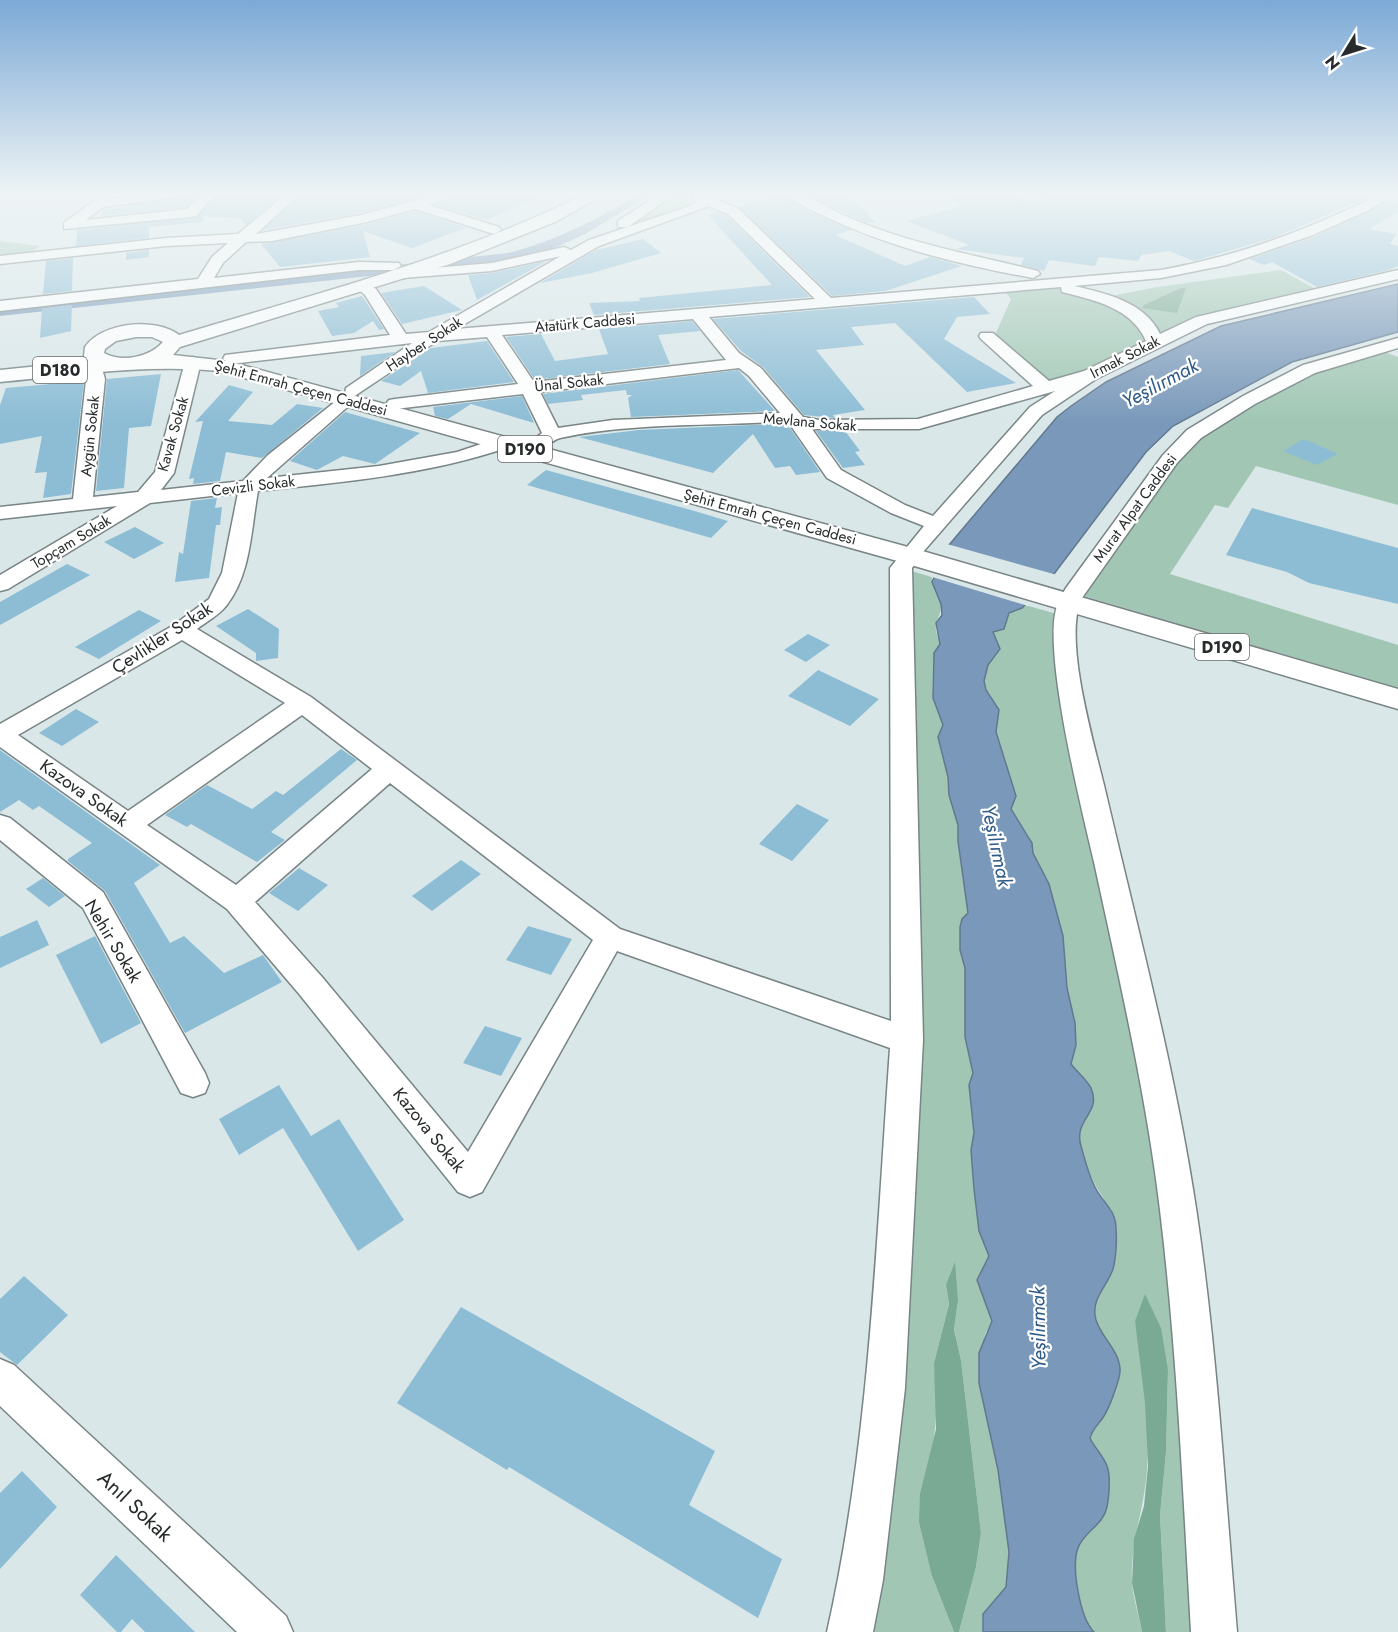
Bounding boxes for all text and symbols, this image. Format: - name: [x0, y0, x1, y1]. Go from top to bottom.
- north arrow: [1314, 24, 1374, 84]
- text: N: [1320, 51, 1346, 75]
- street label: Atatürk Caddesi: [534, 308, 636, 338]
- street label: Hayber Sokak: [381, 311, 467, 377]
- street label: Irmak Sokak: [1086, 330, 1164, 384]
- water label: Yeşilırmak: [1117, 351, 1205, 416]
- street label: Şehit Emrah Çeçen Caddesi: [212, 354, 390, 422]
- road number: D180: [33, 357, 87, 383]
- street label: Ünal Sokak: [533, 368, 605, 398]
- street label: Kavak Sokak: [152, 393, 194, 474]
- street label: Aygün Sokak: [75, 394, 105, 478]
- street label: Mevlana Sokak: [763, 407, 858, 437]
- road number: D190: [498, 436, 552, 462]
- street label: Murat Alpat Caddesi: [1088, 449, 1182, 567]
- street label: Cevizli Sokak: [210, 470, 296, 502]
- street label: Şehit Emrah Çeçen Caddesi: [681, 483, 859, 551]
- street label: Topçam Sokak: [27, 509, 115, 575]
- street label: Çevlikler Sokak: [107, 596, 217, 680]
- road number: D190: [1195, 634, 1249, 660]
- street label: Kazova Sokak: [35, 753, 134, 833]
- water label: Yeşilırmak: [974, 803, 1020, 891]
- street label: Nehir Sokak: [78, 894, 148, 988]
- street label: Kazova Sokak: [387, 1082, 471, 1178]
- water label: Yeşilırmak: [1023, 1285, 1054, 1370]
- street label: Anıl Sokak: [91, 1463, 180, 1549]

